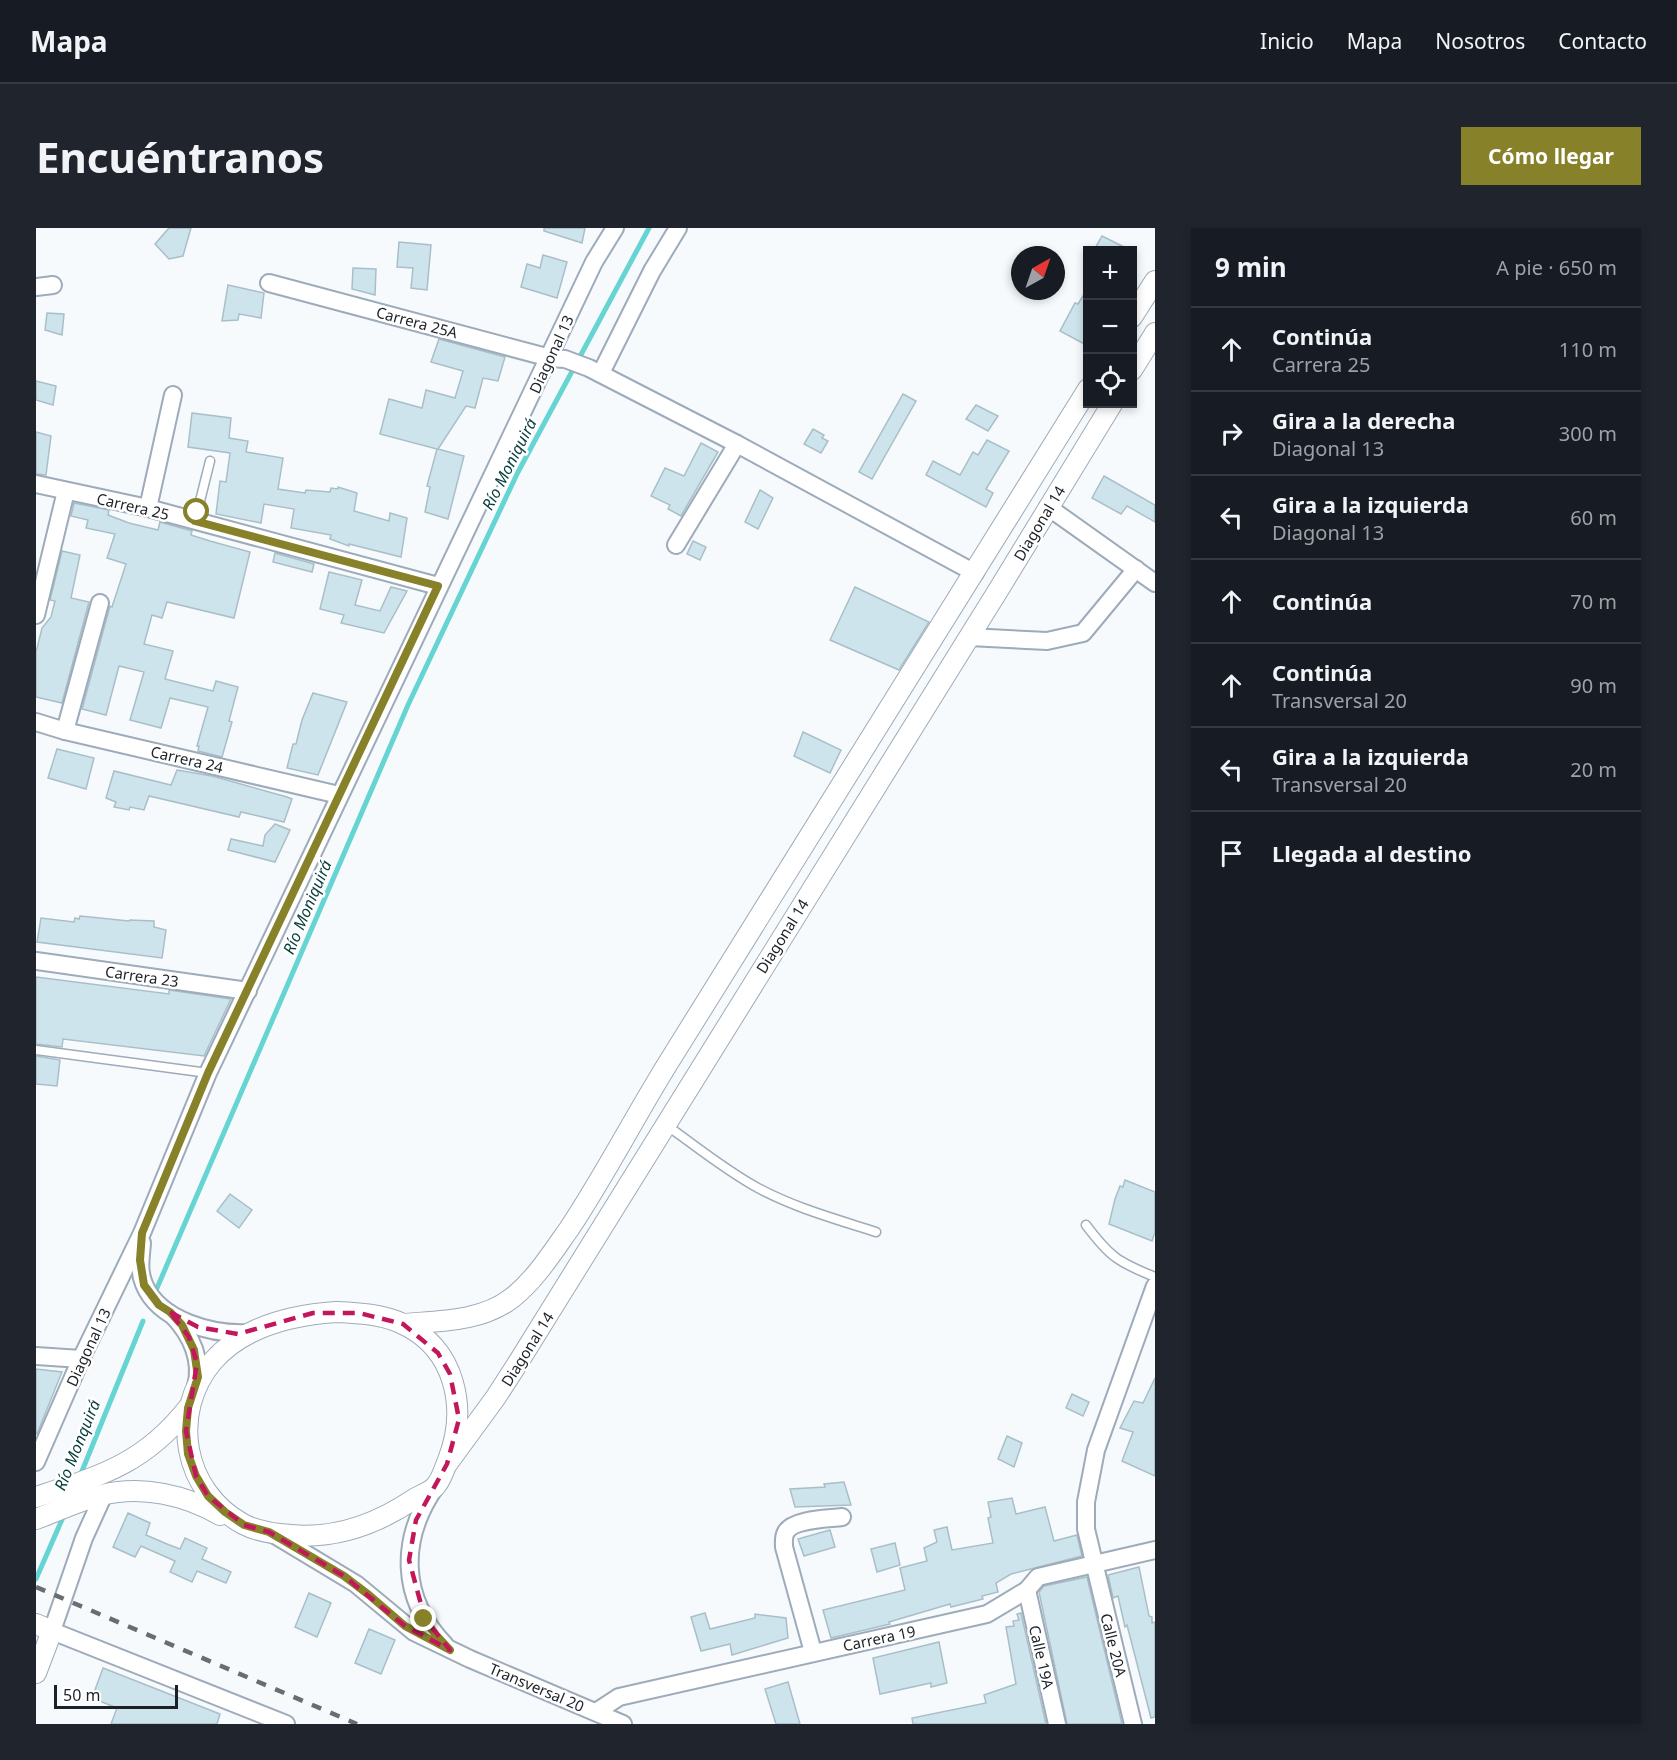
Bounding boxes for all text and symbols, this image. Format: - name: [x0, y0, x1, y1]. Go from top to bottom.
- text: Mapa: [30, 22, 108, 60]
- text: Inicio: [1260, 27, 1314, 55]
- text: Mapa: [1347, 27, 1402, 55]
- text: Nosotros: [1435, 27, 1525, 55]
- text: Contacto: [1558, 27, 1647, 55]
- button: Cómo llegar: [1461, 127, 1641, 185]
- text: Encuéntranos: [36, 128, 324, 185]
- north arrow: [1011, 246, 1065, 300]
- map controls: [1083, 246, 1137, 408]
- button: +: [1083, 246, 1137, 300]
- text: 9 min: [1215, 249, 1287, 285]
- text: A pie · 650 m: [1496, 254, 1617, 281]
- button: −: [1083, 300, 1137, 354]
- street label: Carrera 25A: [374, 302, 460, 343]
- street label: Diagonal 13: [524, 312, 578, 396]
- text: Continúa: [1272, 321, 1372, 351]
- icon: ahead: [1215, 333, 1248, 366]
- text: 110 m: [1559, 336, 1617, 363]
- text: Carrera 25: [1272, 351, 1370, 378]
- button: locate: [1083, 354, 1137, 408]
- text: Gira a la derecha: [1272, 405, 1456, 435]
- water label: Río Moniquirá: [476, 414, 542, 514]
- icon: right: [1215, 417, 1248, 450]
- text: 300 m: [1559, 420, 1617, 447]
- text: Diagonal 13: [1272, 435, 1384, 462]
- street label: Diagonal 14: [1009, 481, 1069, 564]
- street label: Carrera 25: [95, 488, 171, 524]
- text: Gira a la izquierda: [1272, 489, 1469, 519]
- route start: [183, 498, 209, 524]
- icon: left: [1215, 501, 1248, 534]
- text: 60 m: [1570, 504, 1617, 531]
- text: Diagonal 13: [1272, 519, 1384, 546]
- icon: ahead: [1215, 585, 1248, 618]
- text: Continúa: [1272, 586, 1372, 616]
- text: 70 m: [1570, 588, 1617, 615]
- text: Continúa: [1272, 657, 1372, 687]
- icon: ahead: [1215, 669, 1248, 702]
- text: 90 m: [1570, 672, 1617, 699]
- text: Transversal 20: [1272, 687, 1407, 714]
- street label: Carrera 24: [149, 741, 226, 777]
- text: Gira a la izquierda: [1272, 741, 1469, 771]
- icon: left: [1215, 753, 1248, 786]
- text: 20 m: [1570, 756, 1617, 783]
- text: Transversal 20: [1272, 771, 1407, 798]
- icon: arrive: [1215, 837, 1248, 870]
- text: Llegada al destino: [1272, 838, 1472, 868]
- water label: Río Moniquirá: [277, 857, 337, 957]
- street label: Diagonal 14: [751, 895, 813, 977]
- street label: Carrera 23: [104, 961, 180, 991]
- street label: Diagonal 13: [61, 1305, 115, 1389]
- street label: Diagonal 14: [496, 1308, 558, 1390]
- water label: Río Monquirá: [49, 1396, 105, 1494]
- route end: [410, 1605, 436, 1631]
- street label: Calle 20A: [1096, 1611, 1132, 1679]
- street label: Carrera 19: [841, 1621, 917, 1655]
- street label: Calle 19A: [1025, 1623, 1059, 1691]
- street label: Transversal 20: [487, 1658, 587, 1716]
- scale bar: [54, 1682, 178, 1710]
- text: 50 m: [63, 1684, 100, 1706]

